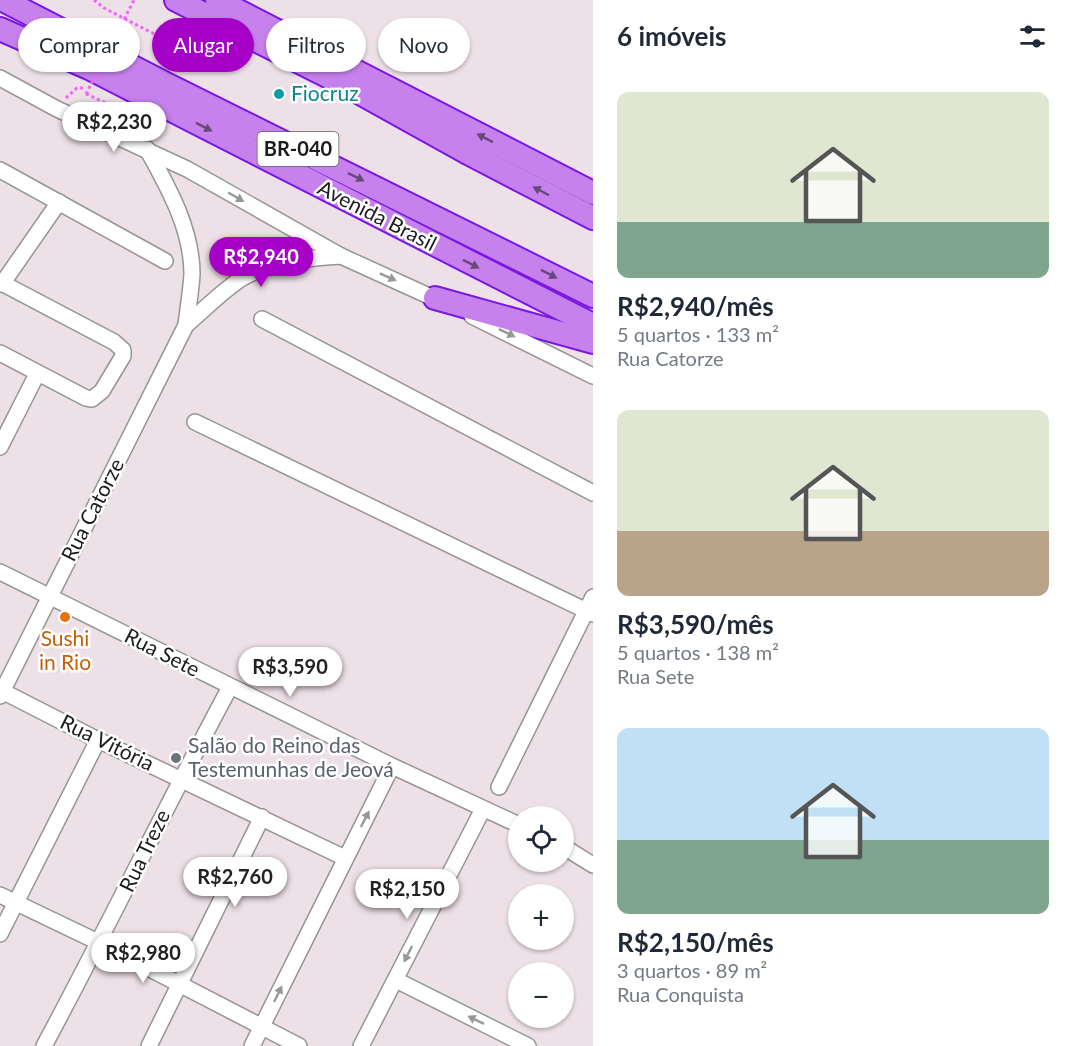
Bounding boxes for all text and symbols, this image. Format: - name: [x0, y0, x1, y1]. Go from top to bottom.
- chip: Comprar: [18, 18, 140, 72]
- chip: Alugar: [152, 18, 254, 72]
- chip: Filtros: [266, 18, 366, 72]
- chip: Novo: [378, 18, 470, 72]
- text: 6 imóveis: [617, 20, 727, 52]
- icon: filters: [1016, 20, 1049, 53]
- place label: Fiocruz: [291, 80, 359, 105]
- marker: Fiocruz: [272, 87, 286, 101]
- pin: R$2,230: [59, 102, 169, 153]
- text: R$2,230: [76, 109, 152, 133]
- one-way arrow: [195, 123, 212, 132]
- icon: home: [779, 131, 887, 239]
- road number: BR-040: [258, 132, 338, 166]
- one-way arrow: [476, 133, 493, 143]
- one-way arrow: [347, 173, 364, 182]
- street label: Avenida Brasil: [314, 174, 441, 255]
- one-way arrow: [532, 186, 549, 196]
- one-way arrow: [228, 191, 244, 202]
- pin: R$2,940: [206, 237, 316, 288]
- text: R$2,940: [223, 244, 299, 268]
- one-way arrow: [462, 258, 480, 268]
- one-way arrow: [541, 269, 558, 279]
- one-way arrow: [379, 273, 397, 283]
- text: R$2,940/mês: [617, 290, 774, 322]
- text: 5 quartos · 133 m²: [617, 322, 779, 346]
- one-way arrow: [498, 329, 515, 338]
- text: Rua Catorze: [617, 346, 724, 370]
- icon: home: [779, 449, 887, 557]
- street label: Rua Catorze: [55, 454, 128, 565]
- text: R$3,590/mês: [617, 608, 774, 640]
- marker: Sushi in Rio: [58, 610, 72, 624]
- street label: Rua Sete: [121, 622, 205, 681]
- place label: Sushi in Rio: [39, 625, 91, 674]
- text: 5 quartos · 138 m²: [617, 640, 779, 664]
- pin: R$3,590: [235, 647, 345, 698]
- text: R$3,590: [252, 654, 328, 678]
- text: Rua Sete: [617, 664, 694, 688]
- street label: Rua Vitória: [57, 708, 159, 775]
- place label: Salão do Reino das Testemunhas de Jeová: [188, 732, 394, 781]
- marker: Salão do Reino das Testemunhas de Jeová: [169, 751, 183, 765]
- icon: home: [779, 767, 887, 875]
- street label: Rua Treze: [113, 805, 174, 896]
- map controls: [508, 806, 574, 1028]
- button: locate: [508, 806, 574, 872]
- one-way arrow: [360, 811, 370, 828]
- pin: R$2,760: [180, 857, 290, 908]
- text: R$2,760: [197, 864, 273, 888]
- pin: R$2,150: [352, 869, 462, 920]
- text: R$2,150: [369, 876, 445, 900]
- button: +: [508, 884, 574, 950]
- text: R$2,150/mês: [617, 926, 774, 958]
- pin: R$2,980: [88, 933, 198, 984]
- text: R$2,980: [105, 940, 181, 964]
- one-way arrow: [404, 946, 413, 963]
- text: 3 quartos · 89 m²: [617, 958, 767, 982]
- button: −: [508, 962, 574, 1028]
- text: Rua Conquista: [617, 982, 744, 1006]
- one-way arrow: [273, 985, 282, 1002]
- one-way arrow: [467, 1015, 484, 1024]

